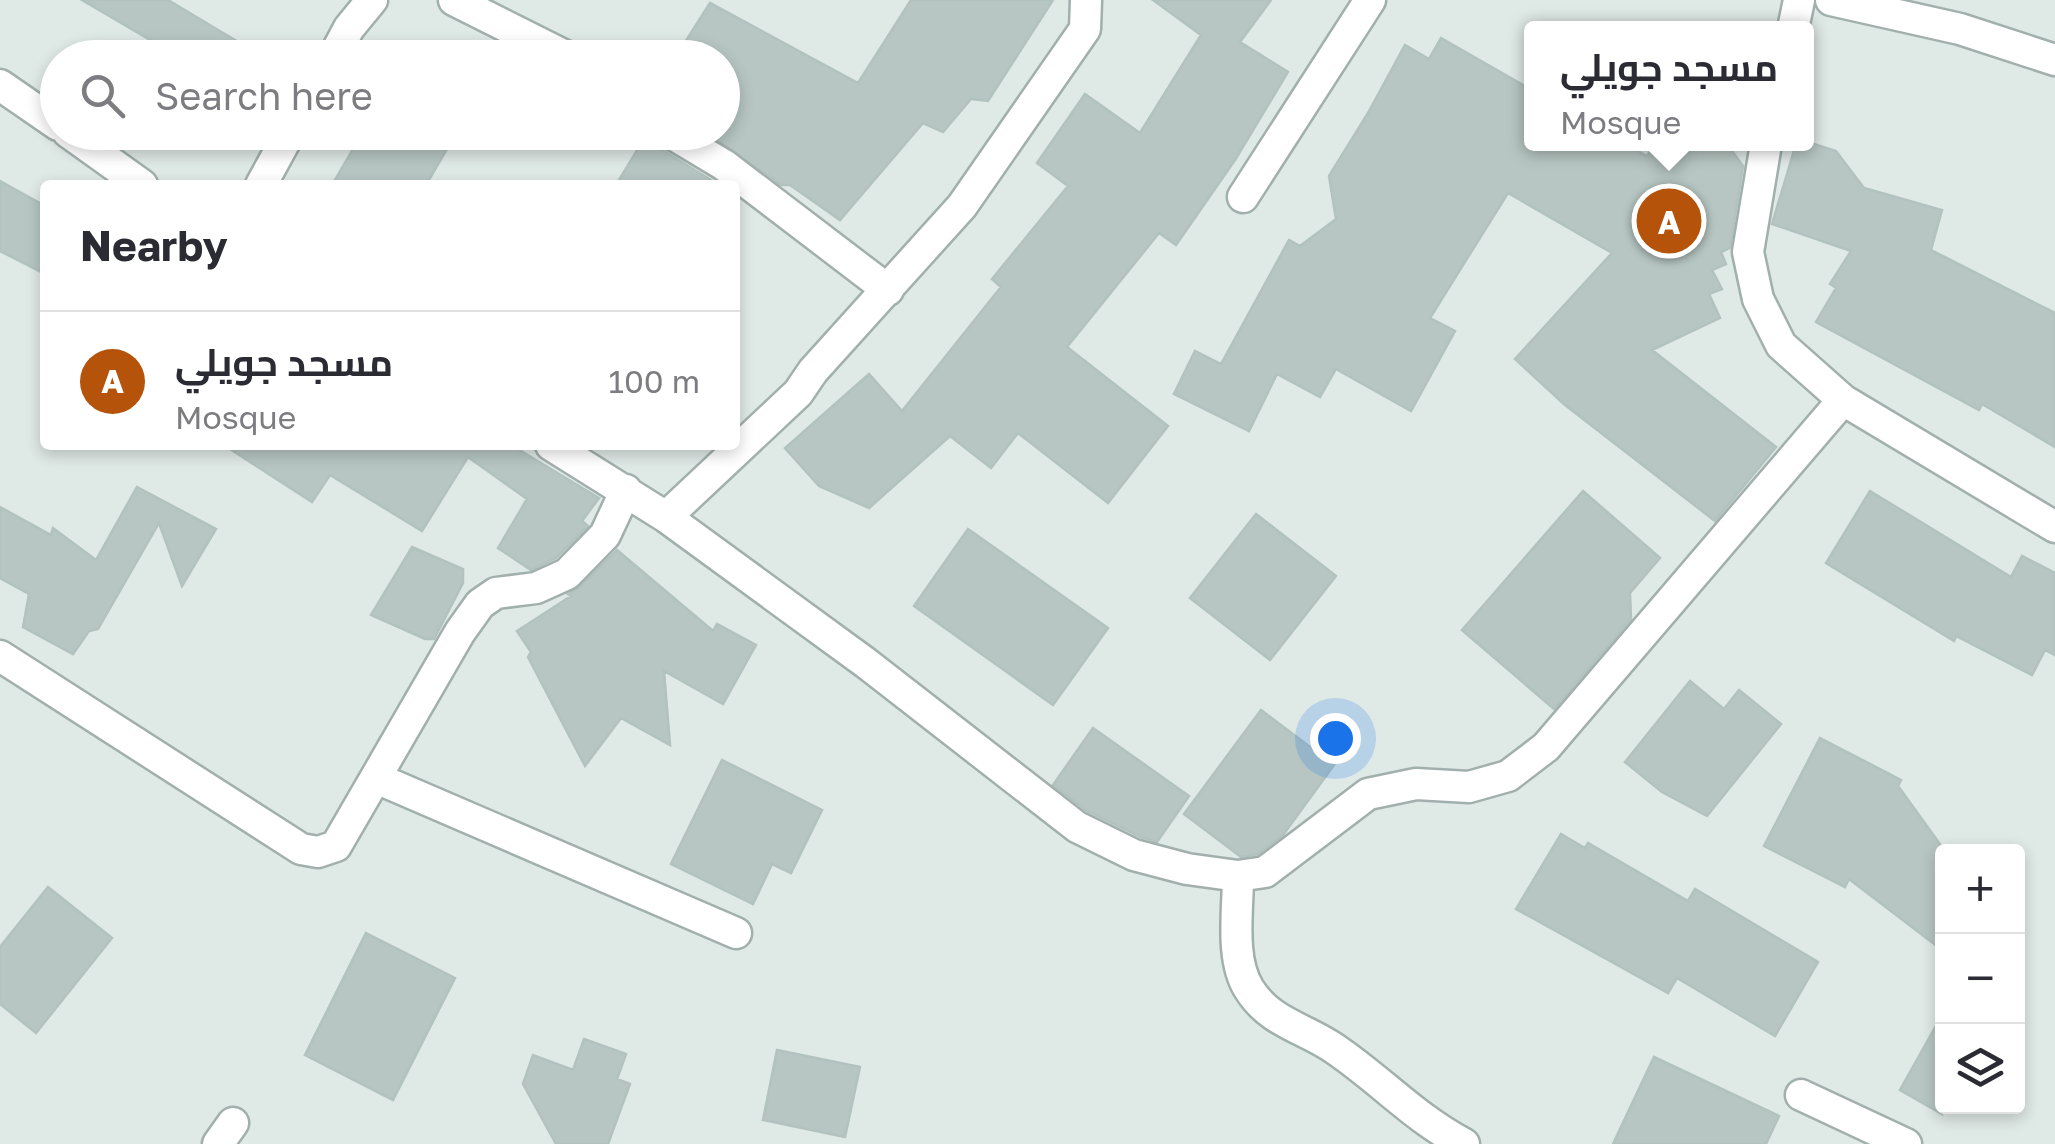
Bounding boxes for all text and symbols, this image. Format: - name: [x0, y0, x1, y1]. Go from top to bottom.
- popup: [1524, 21, 1814, 151]
- search box: [40, 40, 740, 150]
- text: مسجد جويلي: [1560, 44, 1778, 89]
- icon: search: [75, 68, 130, 123]
- text: Search here: [155, 73, 373, 118]
- text: Mosque: [1560, 103, 1681, 141]
- pin: A: [1636, 184, 1702, 258]
- text: Nearby: [80, 220, 228, 270]
- text: مسجد جويلي: [175, 339, 393, 384]
- text: A: [101, 362, 124, 400]
- text: 100 m: [608, 362, 700, 400]
- text: Mosque: [175, 398, 296, 436]
- your location: [1310, 713, 1361, 764]
- map controls: [1935, 844, 2025, 1114]
- button: +: [1935, 844, 2025, 934]
- button: −: [1935, 934, 2025, 1024]
- button: layers: [1935, 1024, 2025, 1114]

